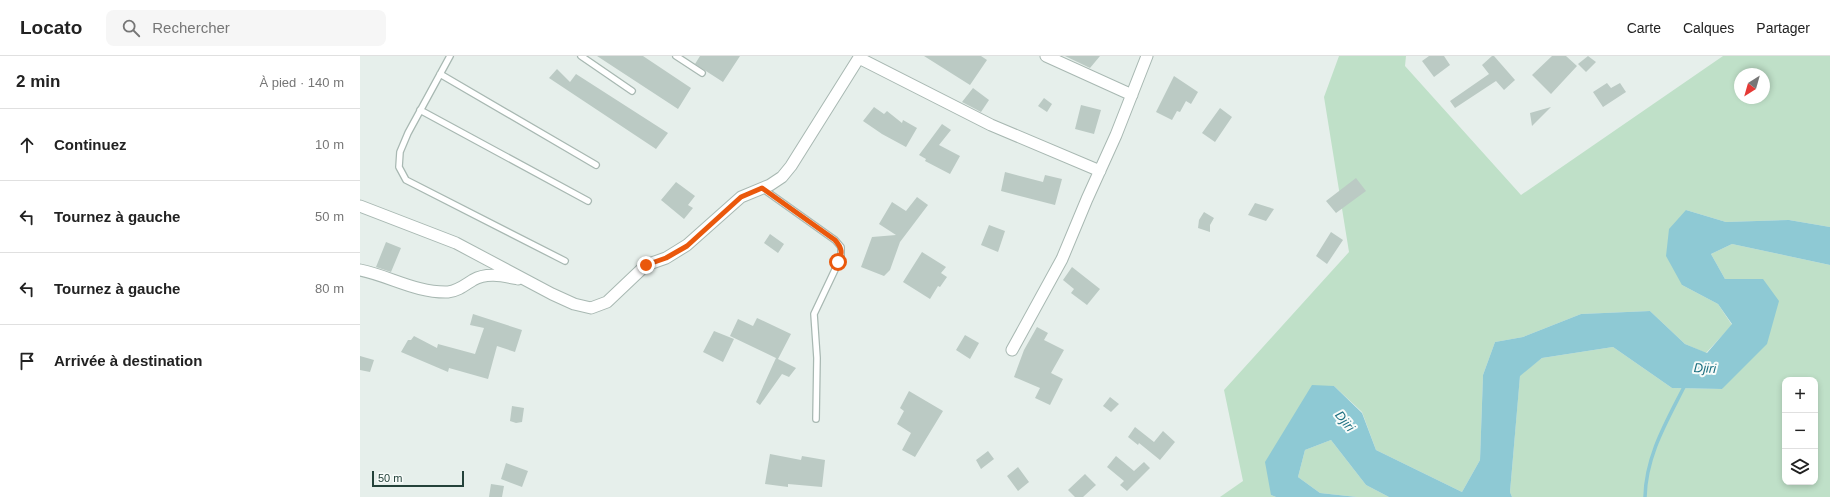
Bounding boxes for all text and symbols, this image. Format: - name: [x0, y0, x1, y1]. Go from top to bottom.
- search box: [106, 10, 386, 46]
- text: Locato: [20, 17, 82, 38]
- icon: search: [120, 17, 142, 39]
- text: Rechercher: [152, 19, 230, 36]
- text: Carte: [1627, 20, 1661, 36]
- text: Calques: [1683, 20, 1734, 36]
- text: Partager: [1756, 20, 1810, 36]
- north arrow: [1734, 68, 1770, 104]
- text: 2 min: [16, 72, 60, 91]
- text: À pied · 140 m: [259, 75, 344, 90]
- icon: ahead: [16, 134, 38, 156]
- text: Continuez: [54, 136, 127, 153]
- text: 10 m: [315, 137, 344, 152]
- icon: left: [16, 206, 38, 228]
- text: Tournez à gauche: [54, 208, 180, 225]
- text: 50 m: [315, 209, 344, 224]
- route start: [829, 253, 847, 271]
- route end: [637, 256, 655, 274]
- icon: left: [16, 278, 38, 300]
- text: Tournez à gauche: [54, 280, 180, 297]
- text: 80 m: [315, 281, 344, 296]
- icon: arrive: [16, 350, 38, 372]
- text: Arrivée à destination: [54, 352, 202, 369]
- water label: Djiri: [1693, 360, 1718, 376]
- map controls: [1782, 377, 1818, 485]
- button: +: [1782, 377, 1818, 413]
- water label: Djiri: [1332, 408, 1359, 435]
- button: −: [1782, 413, 1818, 449]
- button: layers: [1782, 449, 1818, 485]
- scale bar: [372, 469, 464, 488]
- text: 50 m: [378, 472, 402, 484]

